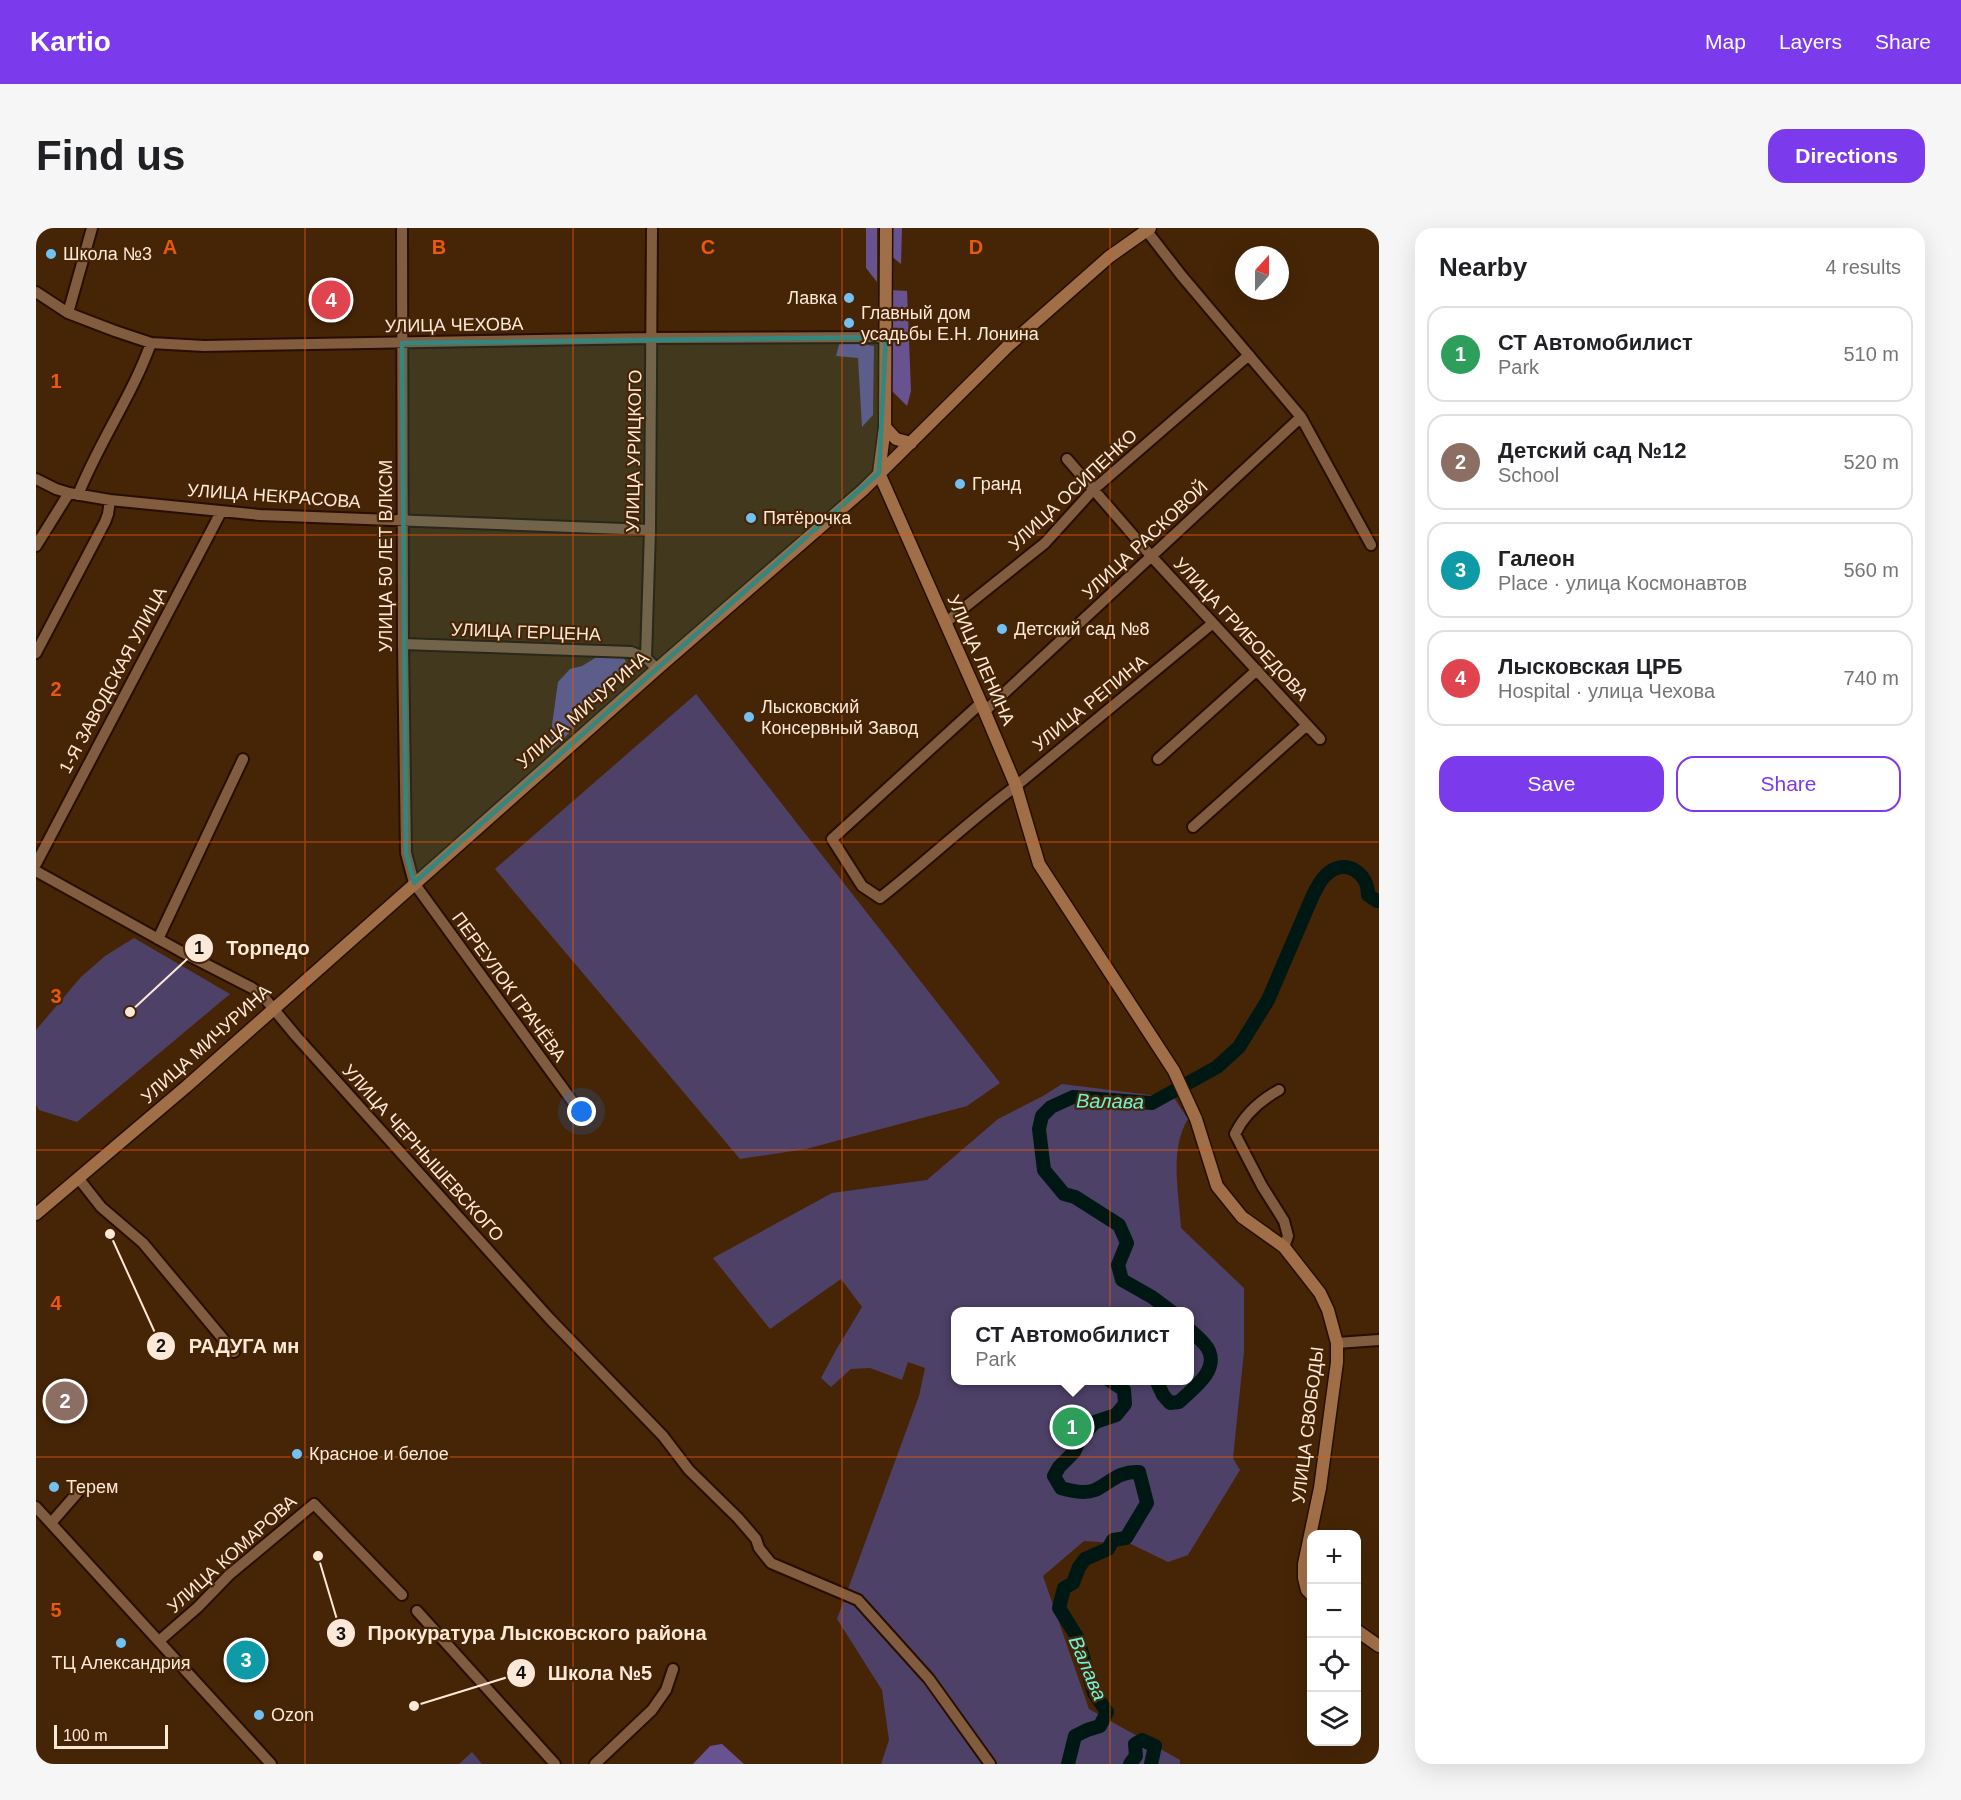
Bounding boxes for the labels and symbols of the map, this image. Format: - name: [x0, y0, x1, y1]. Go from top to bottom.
- text: A: [163, 236, 177, 258]
- text: B: [432, 236, 446, 258]
- text: C: [701, 236, 715, 258]
- text: D: [969, 236, 983, 258]
- place label: Школа №3: [63, 244, 152, 264]
- north arrow: [1235, 246, 1289, 300]
- marker: Школа №3: [44, 247, 58, 261]
- pin: 4: [312, 278, 350, 322]
- place label: Лавка: [787, 288, 838, 308]
- marker: Лавка: [842, 291, 856, 305]
- place label: Главный дом усадьбы Е.Н. Лонина: [861, 303, 1040, 344]
- street label: УЛИЦА ЧЕХОВА: [384, 314, 524, 336]
- marker: Главный дом усадьбы Е.Н. Лонина: [842, 316, 856, 330]
- text: 1: [50, 370, 62, 392]
- street label: УЛИЦА УРИЦКОГО: [623, 370, 645, 532]
- street label: УЛИЦА ОСИПЕНКО: [1005, 425, 1141, 555]
- street label: УЛИЦА 50 ЛЕТ ВЛКСМ: [376, 460, 396, 652]
- place label: Гранд: [972, 474, 1022, 494]
- street label: УЛИЦА РАСКОВОЙ: [1078, 476, 1212, 603]
- marker: Гранд: [953, 477, 967, 491]
- street label: УЛИЦА НЕКРАСОВА: [187, 480, 361, 512]
- place label: Пятёрочка: [763, 508, 852, 528]
- marker: Пятёрочка: [744, 511, 758, 525]
- street label: УЛИЦА ГРИБОЕДОВА: [1170, 553, 1312, 705]
- street label: 1-Я ЗАВОДСКАЯ УЛИЦА: [55, 583, 171, 777]
- street label: УЛИЦА ЛЕНИНА: [943, 592, 1019, 728]
- street label: УЛИЦА ГЕРЦЕНА: [451, 619, 601, 645]
- place label: Детский сад №8: [1014, 619, 1149, 639]
- marker: Детский сад №8: [995, 622, 1009, 636]
- street label: УЛИЦА МИЧУРИНА: [513, 648, 653, 772]
- street label: УЛИЦА РЕПИНА: [1029, 651, 1151, 755]
- text: 2: [50, 678, 62, 700]
- place label: Лысковский Консервный Завод: [761, 697, 919, 738]
- marker: Лысковский Консервный Завод: [742, 710, 756, 724]
- street label: ПЕРЕУЛОК ГРАЧЁВА: [448, 908, 570, 1066]
- callout: Торпедо: [184, 929, 321, 967]
- text: Торпедо: [226, 937, 310, 959]
- text: 1: [194, 938, 204, 958]
- street label: УЛИЦА МИЧУРИНА: [137, 981, 275, 1107]
- text: 3: [50, 985, 62, 1007]
- street label: УЛИЦА ЧЕРНЫШЕВСКОГО: [338, 1061, 508, 1245]
- water label: Валава: [1076, 1089, 1144, 1113]
- your location: [567, 1097, 596, 1126]
- text: 4: [50, 1292, 62, 1314]
- callout: РАДУГА мн: [146, 1327, 311, 1365]
- text: РАДУГА мн: [189, 1335, 299, 1357]
- text: 2: [156, 1336, 166, 1356]
- street label: УЛИЦА СВОБОДЫ: [1288, 1346, 1328, 1504]
- pin: 2: [45, 1378, 84, 1424]
- pin: 1: [1052, 1404, 1092, 1450]
- place label: Красное и белое: [309, 1444, 449, 1464]
- marker: Красное и белое: [290, 1447, 304, 1461]
- place label: Терем: [66, 1477, 118, 1497]
- marker: Терем: [47, 1480, 61, 1494]
- street label: УЛИЦА КОМАРОВА: [164, 1491, 300, 1617]
- text: 5: [50, 1599, 62, 1621]
- callout: Прокуратура Лысковского района: [326, 1614, 719, 1652]
- text: Прокуратура Лысковского района: [367, 1622, 707, 1644]
- text: 3: [336, 1624, 346, 1644]
- water label: Валава: [1065, 1633, 1111, 1703]
- marker: ТЦ Александрия: [114, 1636, 128, 1650]
- pin: 3: [226, 1638, 266, 1682]
- place label: ТЦ Александрия: [51, 1653, 191, 1673]
- callout: Школа №5: [506, 1654, 665, 1692]
- text: Школа №5: [548, 1662, 652, 1684]
- text: 4: [516, 1663, 526, 1683]
- place label: Ozon: [271, 1705, 314, 1725]
- marker: Ozon: [252, 1708, 266, 1722]
- scale bar: [54, 1722, 168, 1750]

